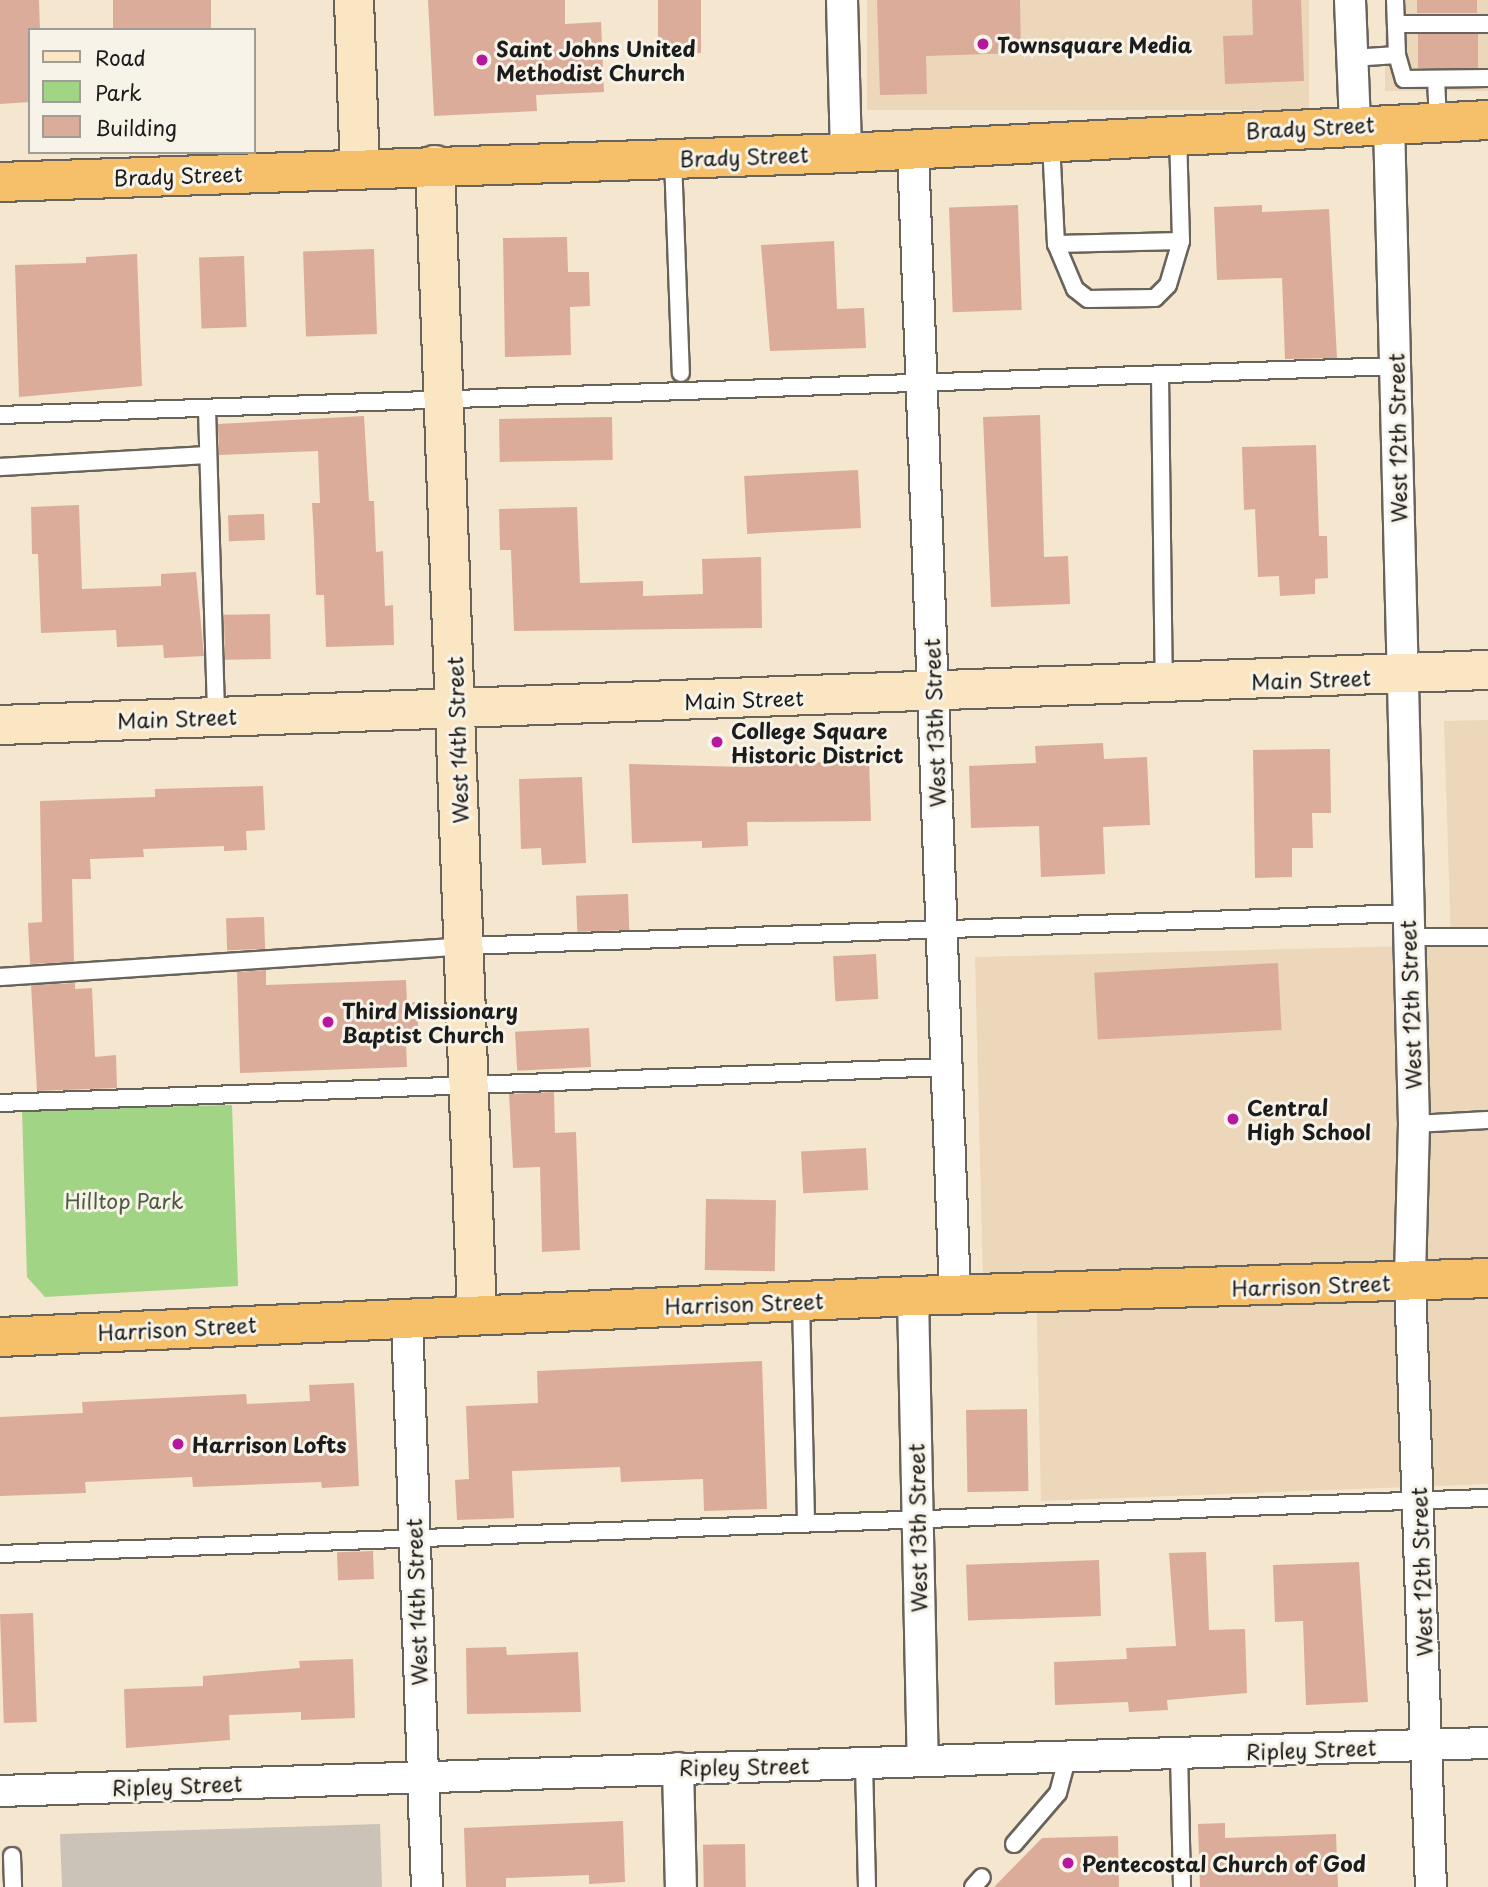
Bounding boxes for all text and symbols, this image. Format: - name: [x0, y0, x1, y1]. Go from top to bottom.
- legend: [28, 28, 256, 154]
- place label: Townsquare Media: [997, 31, 1193, 57]
- place label: Saint Johns United Methodist Church: [496, 35, 697, 85]
- marker: Townsquare Media: [975, 36, 991, 52]
- text: Road: [95, 41, 146, 73]
- marker: Saint Johns United Methodist Church: [474, 52, 490, 68]
- text: Park: [95, 76, 142, 108]
- text: Building: [95, 111, 177, 143]
- street label: Brady Street: [1244, 111, 1376, 143]
- street label: Brady Street: [679, 141, 809, 171]
- street label: Brady Street: [113, 160, 243, 190]
- street label: West 12th Street: [1383, 352, 1411, 524]
- street label: West 13th Street: [918, 638, 950, 808]
- street label: West 14th Street: [441, 655, 473, 825]
- street label: Main Street: [1250, 664, 1372, 694]
- street label: Main Street: [683, 684, 805, 714]
- street label: Main Street: [116, 703, 238, 733]
- place label: College Square Historic District: [731, 717, 905, 767]
- marker: College Square Historic District: [709, 734, 725, 750]
- street label: West 12th Street: [1394, 919, 1426, 1091]
- place label: Third Missionary Baptist Church: [342, 997, 520, 1047]
- marker: Third Missionary Baptist Church: [320, 1014, 336, 1030]
- place label: Central High School: [1247, 1094, 1372, 1144]
- marker: Central High School: [1225, 1111, 1241, 1127]
- park label: Hilltop Park: [64, 1187, 184, 1213]
- street label: Harrison Street: [1232, 1270, 1390, 1300]
- street label: Harrison Street: [665, 1288, 823, 1318]
- street label: Harrison Street: [97, 1311, 257, 1345]
- place label: Harrison Lofts: [192, 1431, 347, 1457]
- marker: Harrison Lofts: [170, 1436, 186, 1452]
- street label: West 13th Street: [903, 1443, 931, 1613]
- street label: West 12th Street: [1405, 1486, 1437, 1658]
- street label: West 14th Street: [400, 1517, 432, 1687]
- street label: Ripley Street: [1245, 1734, 1377, 1764]
- street label: Ripley Street: [678, 1752, 810, 1780]
- street label: Ripley Street: [111, 1770, 243, 1800]
- place label: Pentecostal Church of God: [1082, 1850, 1367, 1876]
- marker: Pentecostal Church of God: [1060, 1855, 1076, 1871]

